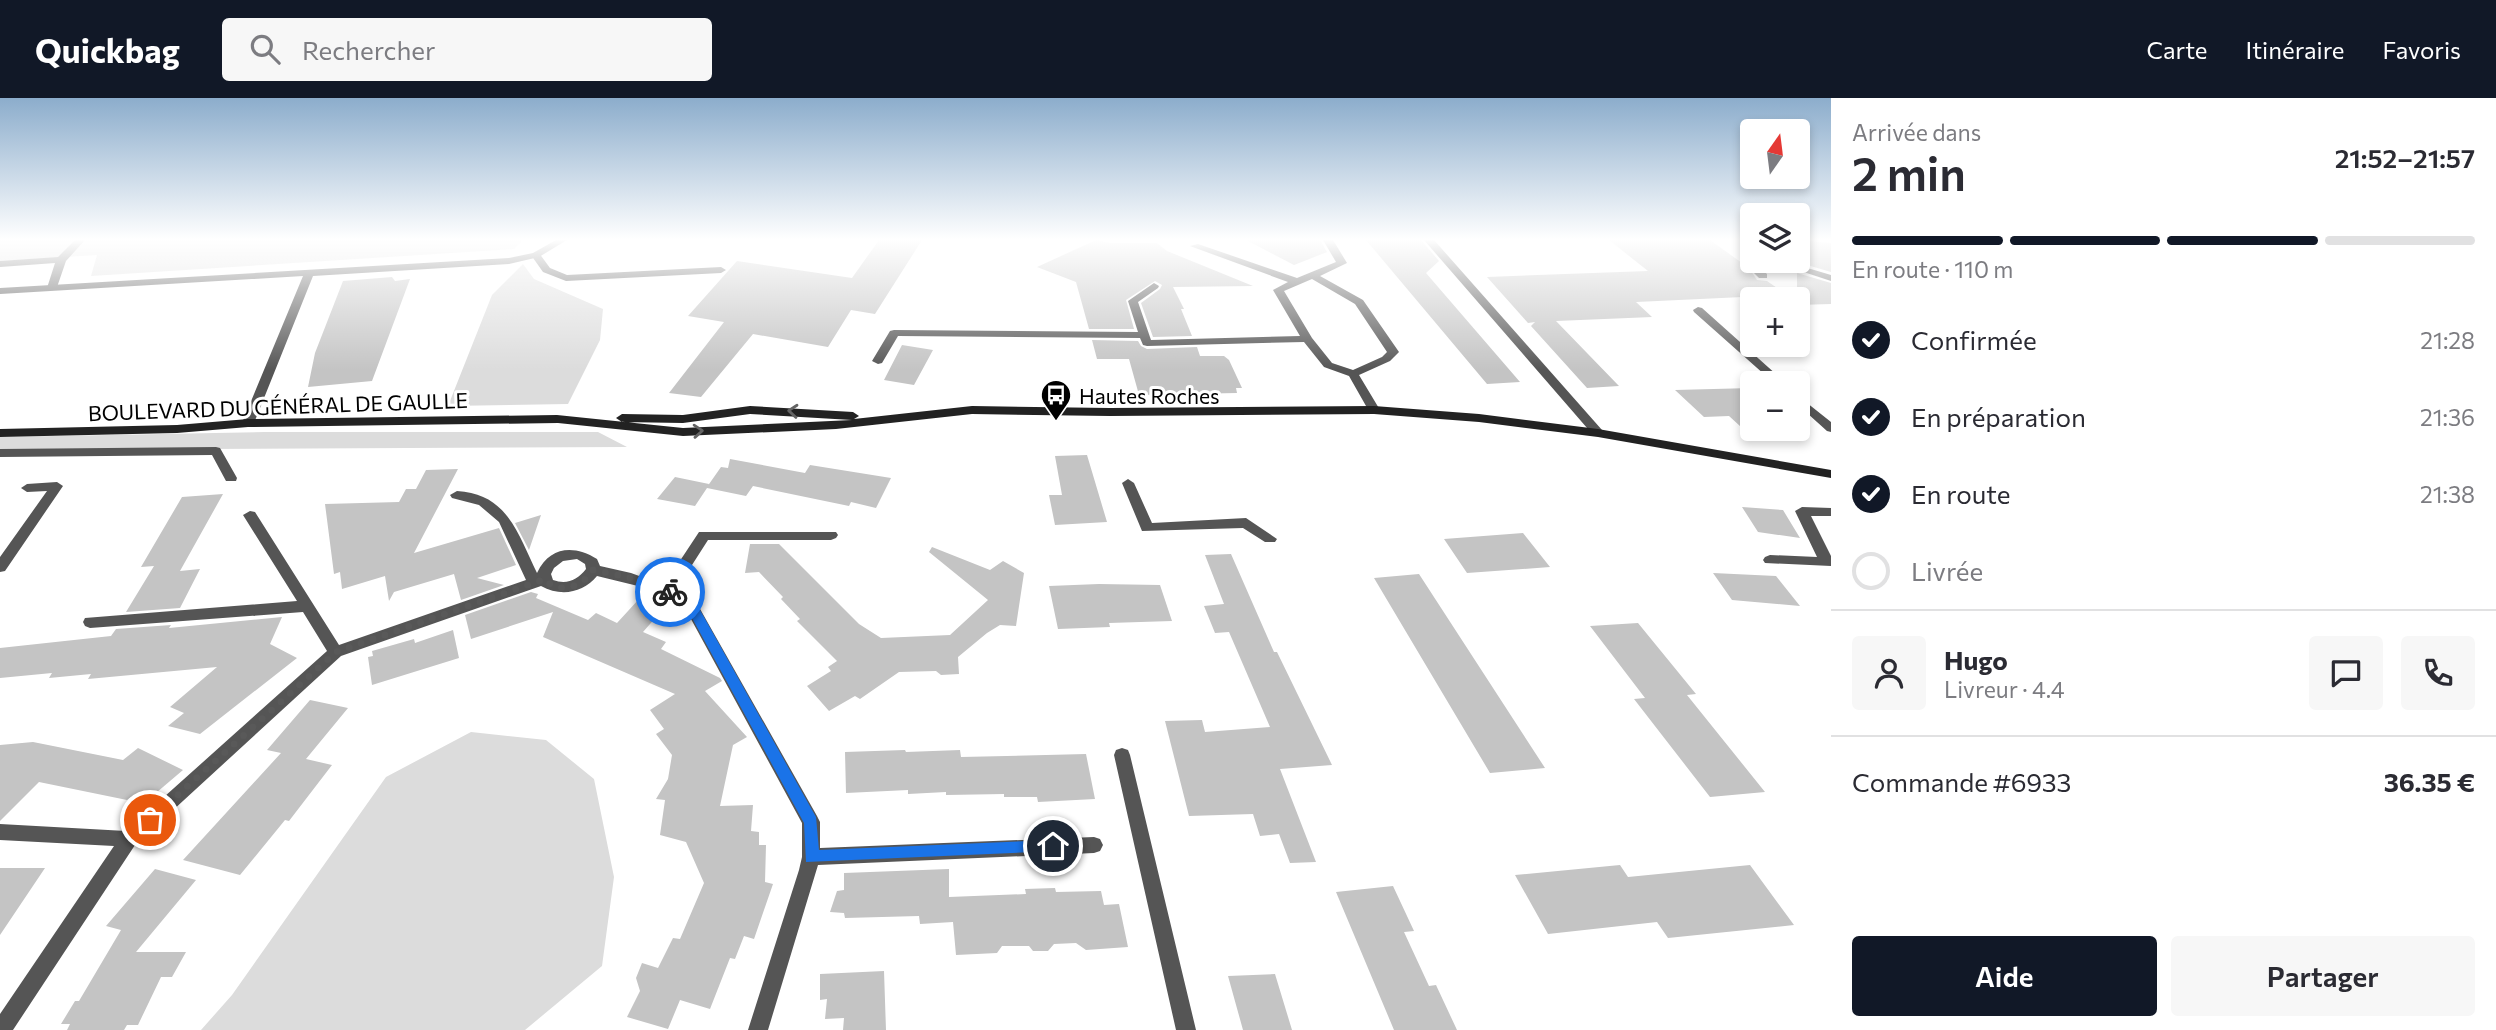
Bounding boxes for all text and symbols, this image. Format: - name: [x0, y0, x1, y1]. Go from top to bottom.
- search box: [222, 18, 712, 81]
- text: Quickbag: [35, 29, 180, 70]
- icon: search: [246, 30, 284, 68]
- text: Rechercher: [302, 34, 435, 65]
- text: Carte: [2147, 35, 2208, 64]
- text: Itinéraire: [2246, 35, 2345, 64]
- text: Favoris: [2383, 35, 2461, 64]
- text: Arrivée dans: [1852, 118, 1981, 146]
- north arrow: [1740, 119, 1810, 189]
- map controls: [1740, 119, 1810, 441]
- text: 21:52–21:57: [2335, 142, 2475, 173]
- text: 2 min: [1852, 144, 1966, 200]
- button: layers: [1740, 203, 1810, 273]
- text: En route · 110 m: [1852, 255, 2013, 283]
- button: +: [1740, 287, 1810, 357]
- icon: check: [1852, 321, 1890, 359]
- text: Confirmée: [1911, 324, 2037, 355]
- text: 21:28: [2420, 326, 2475, 354]
- button: −: [1740, 371, 1810, 441]
- bus stop icon: Hautes Roches: [1039, 378, 1073, 422]
- place label: Hautes Roches: [1079, 383, 1220, 408]
- street label: BOULEVARD DU GÉNÉRAL DE GAULLE: [88, 387, 468, 425]
- icon: check: [1852, 398, 1890, 436]
- text: En préparation: [1911, 401, 2086, 432]
- text: 21:36: [2420, 403, 2475, 431]
- one-way arrow: [788, 404, 799, 419]
- one-way arrow: [692, 424, 703, 439]
- icon: check: [1852, 475, 1890, 513]
- text: En route: [1911, 478, 2011, 509]
- text: 21:38: [2420, 480, 2475, 508]
- text: Livrée: [1911, 555, 1983, 586]
- courier: [635, 557, 705, 627]
- icon: bike: [651, 573, 689, 611]
- button: person: [1852, 636, 1926, 710]
- button: chat: [2309, 636, 2383, 710]
- button: phone: [2401, 636, 2475, 710]
- text: Hugo: [1944, 644, 2008, 675]
- text: Livreur · 4.4: [1944, 675, 2065, 703]
- text: Commande #6933: [1852, 766, 2071, 797]
- text: 36.35 €: [2384, 766, 2475, 797]
- pin: [120, 790, 180, 850]
- icon: bag: [131, 801, 169, 839]
- pin: [1023, 816, 1083, 876]
- icon: home: [1034, 827, 1072, 865]
- button: Aide: [1852, 936, 2157, 1016]
- button: Partager: [2171, 936, 2475, 1016]

